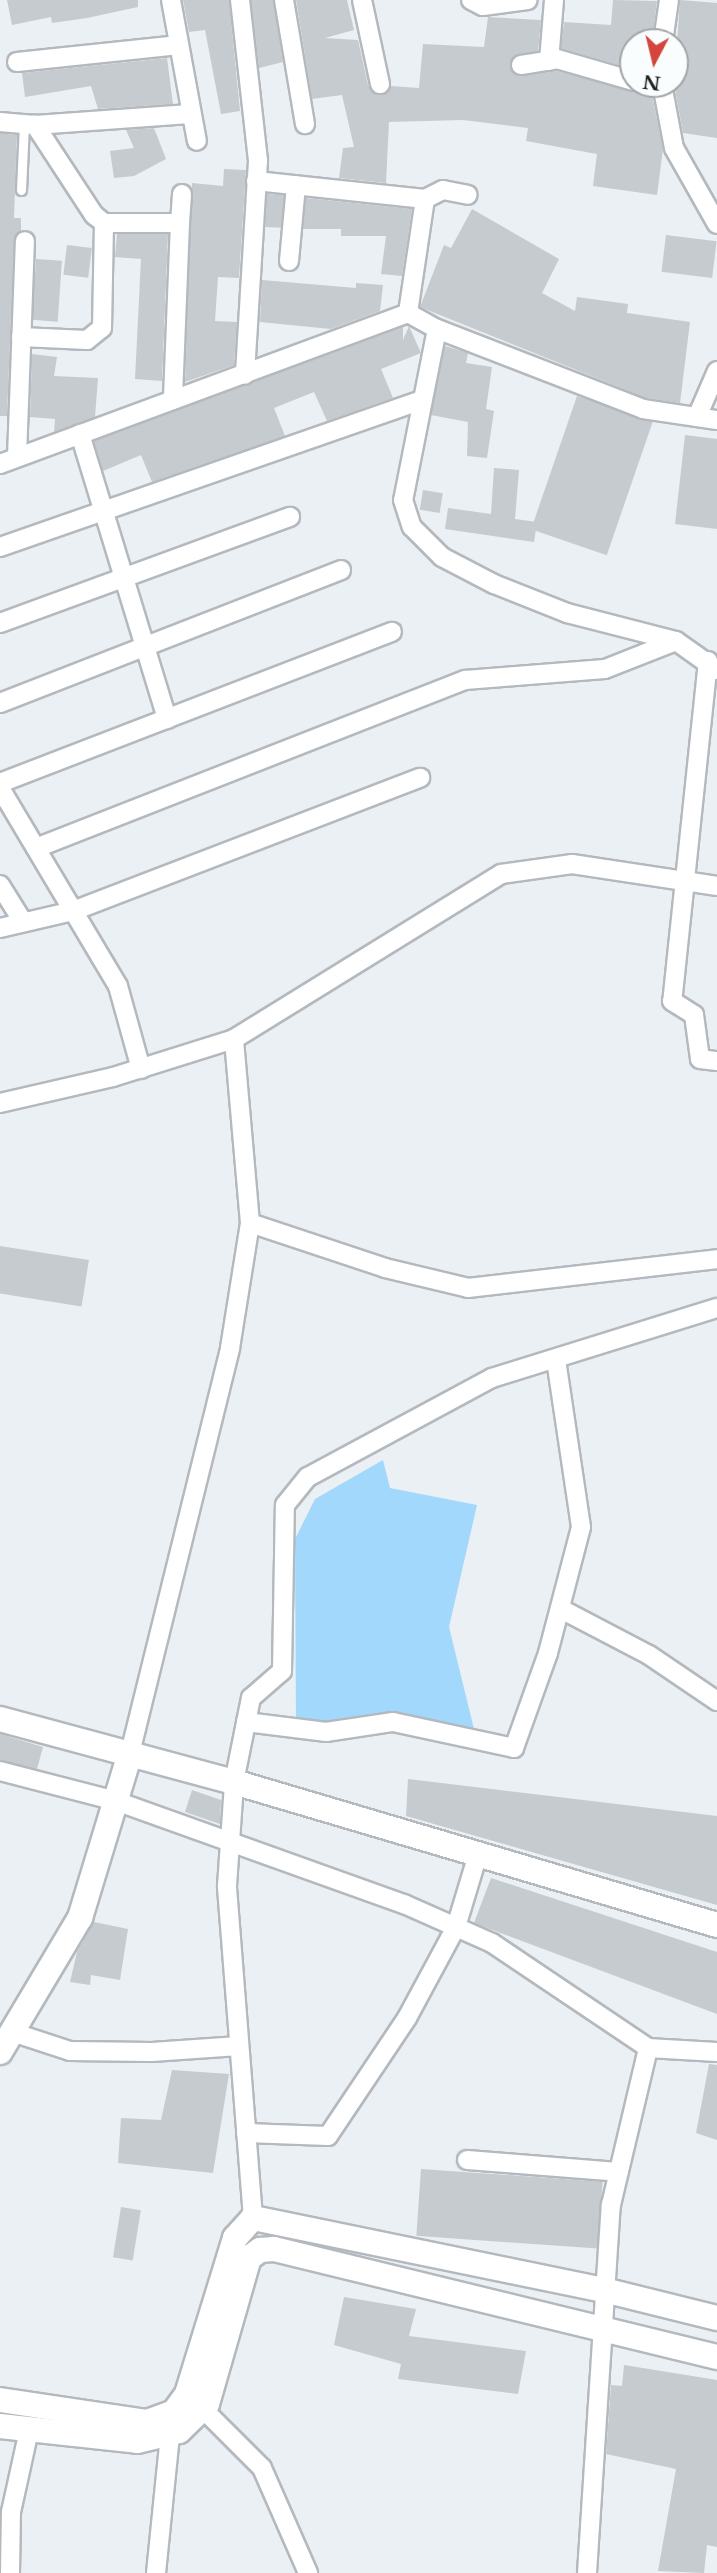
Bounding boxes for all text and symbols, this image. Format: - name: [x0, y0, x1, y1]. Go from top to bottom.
- north arrow: [619, 28, 689, 98]
- text: N: [641, 70, 662, 95]

